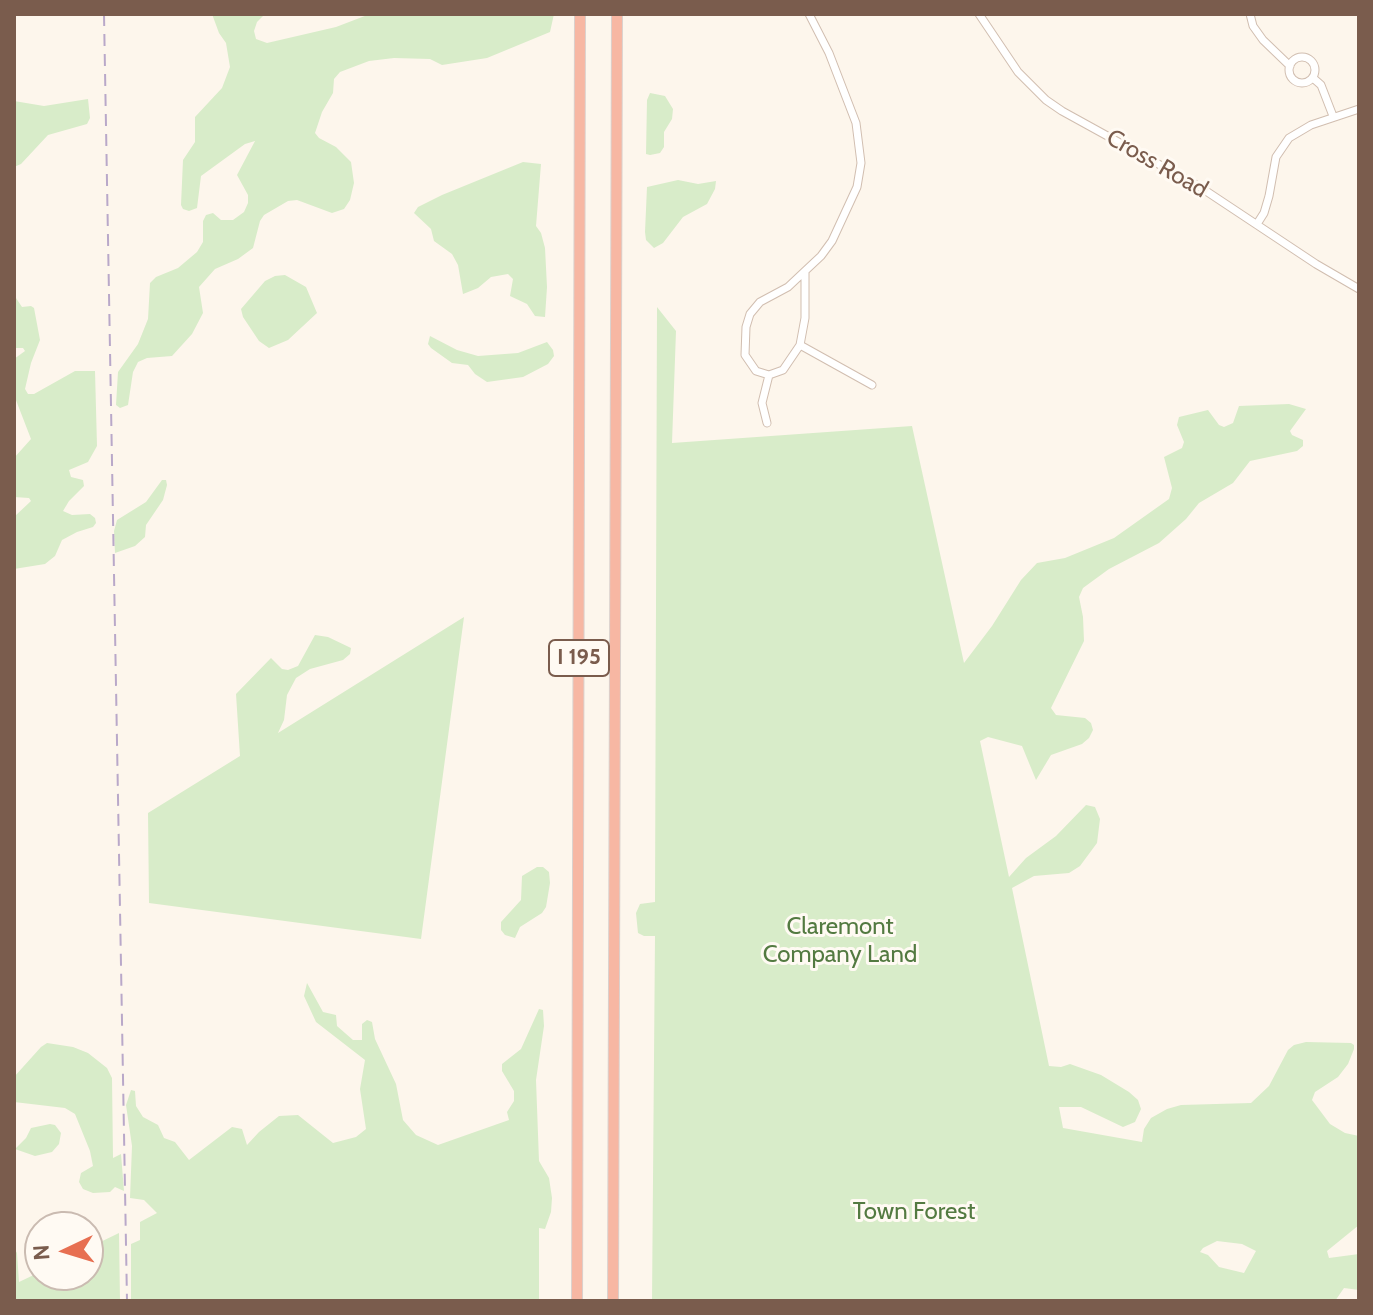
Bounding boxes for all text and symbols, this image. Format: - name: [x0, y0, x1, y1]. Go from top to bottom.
- street label: Cross Road: [1101, 123, 1213, 205]
- road number: I 195: [549, 640, 609, 676]
- park label: Claremont Company Land: [763, 913, 917, 969]
- park label: Town Forest: [853, 1198, 975, 1226]
- north arrow: [24, 1211, 104, 1291]
- text: N: [28, 1244, 56, 1261]

